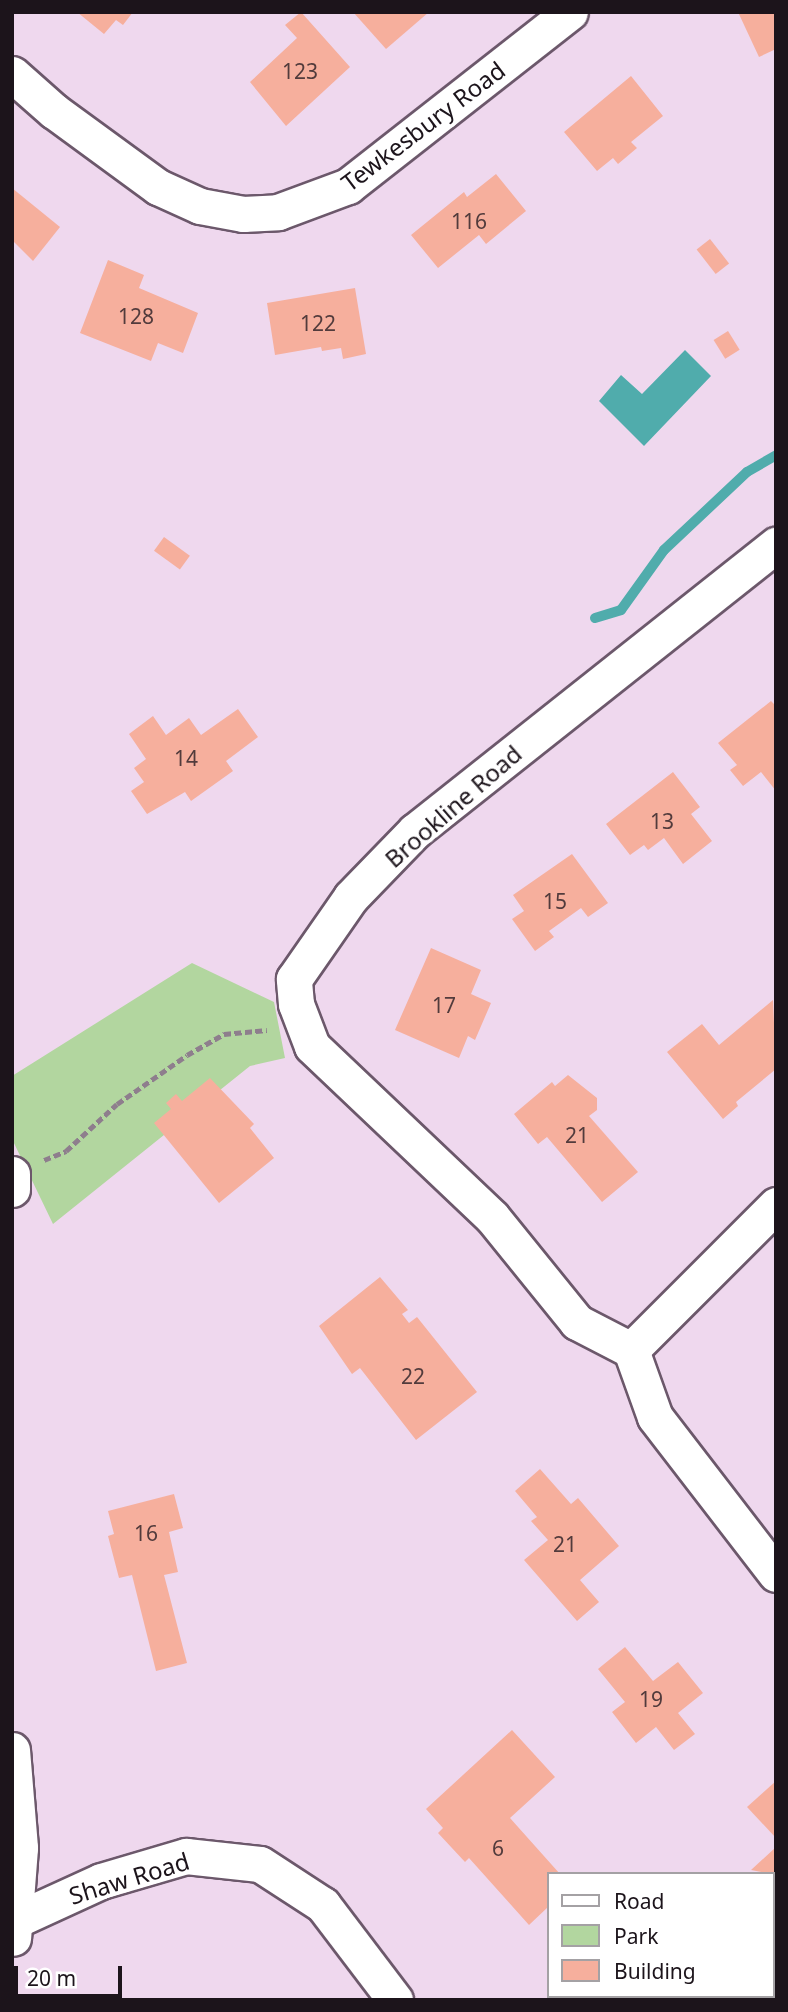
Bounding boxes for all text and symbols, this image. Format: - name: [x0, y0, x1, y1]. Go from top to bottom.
- street label: Tewkesbury Road: [336, 55, 510, 197]
- house number: 123: [282, 58, 318, 84]
- house number: 116: [451, 208, 487, 234]
- house number: 128: [118, 303, 154, 329]
- house number: 122: [300, 310, 336, 336]
- street label: Brookline Road: [379, 739, 527, 873]
- house number: 14: [174, 745, 198, 771]
- house number: 13: [650, 808, 674, 834]
- house number: 15: [543, 888, 567, 914]
- house number: 17: [432, 992, 456, 1018]
- house number: 21: [565, 1122, 589, 1148]
- house number: 22: [401, 1363, 425, 1389]
- house number: 16: [134, 1520, 158, 1546]
- house number: 21: [553, 1531, 577, 1557]
- house number: 19: [639, 1686, 663, 1712]
- house number: 6: [492, 1835, 504, 1861]
- street label: Shaw Road: [65, 1846, 193, 1910]
- legend: [546, 1872, 774, 1998]
- text: Road: [614, 1887, 664, 1915]
- text: Park: [614, 1922, 658, 1950]
- scale bar: [18, 1952, 126, 1996]
- text: Building: [614, 1957, 696, 1985]
- text: 20 m: [27, 1964, 76, 1992]

